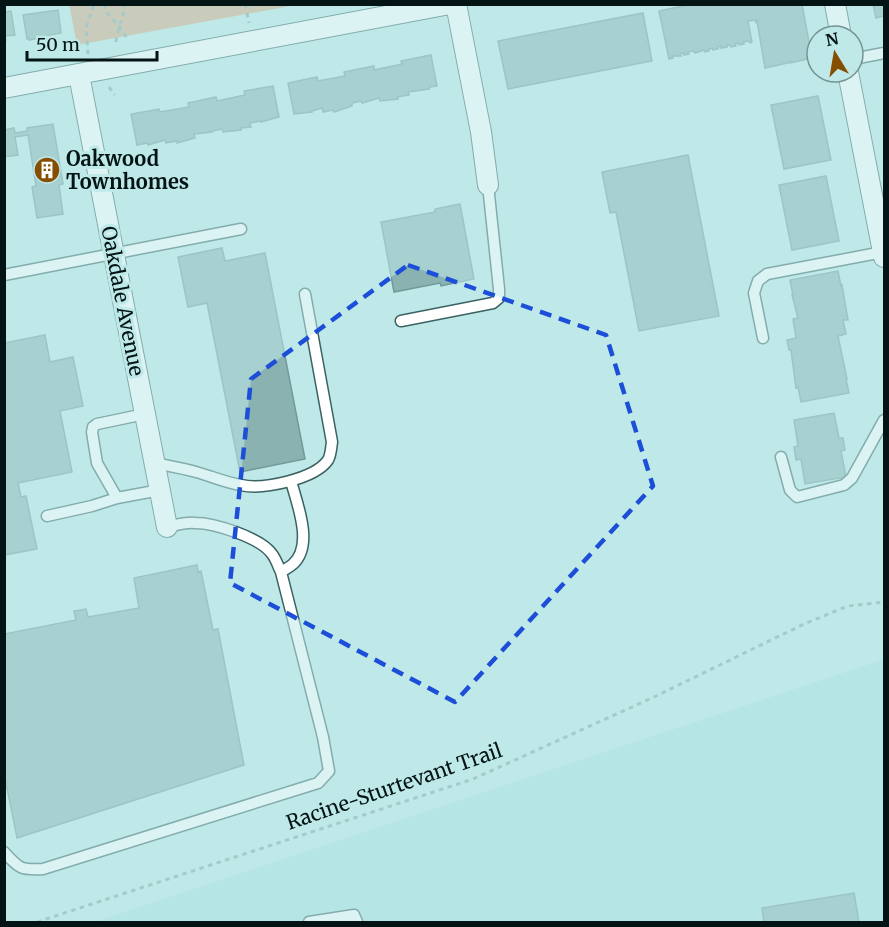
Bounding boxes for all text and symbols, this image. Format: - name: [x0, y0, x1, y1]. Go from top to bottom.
- scale bar: [27, 24, 158, 62]
- north arrow: [805, 24, 865, 84]
- text: N: [824, 28, 841, 50]
- text: 50 m: [36, 33, 80, 56]
- place label: Oakwood Townhomes: [66, 146, 189, 194]
- building icon: Oakwood Townhomes: [32, 155, 62, 185]
- street label: Oakdale Avenue: [96, 224, 150, 378]
- street label: Racine-Sturtevant Trail: [283, 737, 505, 835]

